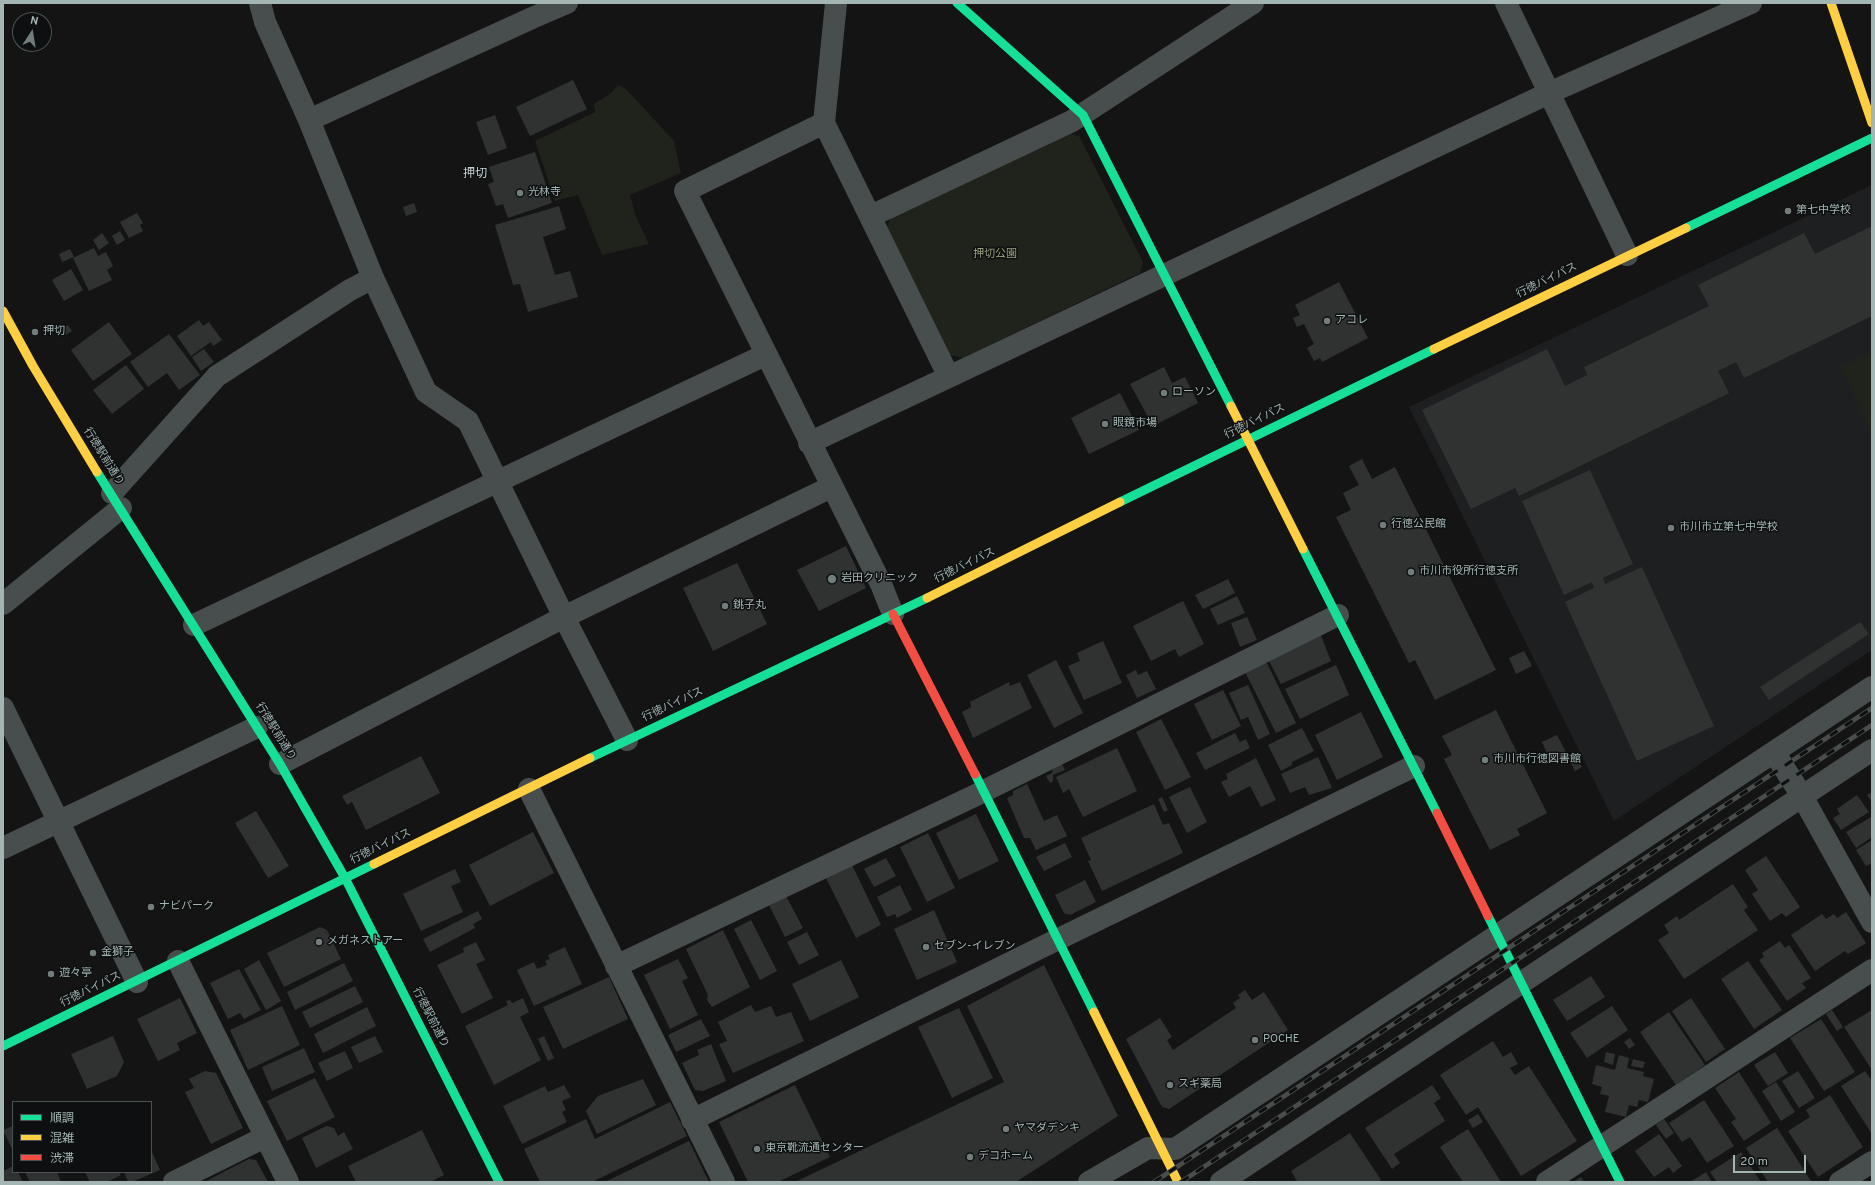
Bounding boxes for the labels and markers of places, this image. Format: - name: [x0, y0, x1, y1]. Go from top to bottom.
- place label: 光林寺: [528, 186, 561, 200]
- marker: 光林寺: [515, 188, 525, 198]
- place label: 第七中学校: [1796, 204, 1851, 218]
- marker: 第七中学校: [1783, 206, 1793, 216]
- place label: アコレ: [1335, 314, 1368, 328]
- marker: アコレ: [1322, 316, 1332, 326]
- place label: 押切: [43, 325, 65, 339]
- marker: 押切: [30, 327, 40, 337]
- place label: ローソン: [1172, 386, 1216, 400]
- marker: ローソン: [1159, 388, 1169, 398]
- place label: 眼鏡市場: [1113, 417, 1157, 431]
- marker: 眼鏡市場: [1100, 419, 1110, 429]
- place label: 行徳公民館: [1391, 518, 1446, 532]
- marker: 行徳公民館: [1378, 520, 1388, 530]
- place label: 市川市立第七中学校: [1679, 521, 1778, 535]
- marker: 市川市立第七中学校: [1666, 523, 1676, 533]
- place label: 市川市役所行徳支所: [1419, 565, 1518, 579]
- marker: 市川市役所行徳支所: [1406, 567, 1416, 577]
- place label: 岩田クリニック: [841, 572, 918, 586]
- marker: 岩田クリニック: [826, 573, 838, 585]
- place label: 銚子丸: [733, 599, 766, 613]
- marker: 銚子丸: [720, 601, 730, 611]
- place label: 市川市行徳図書館: [1493, 753, 1581, 767]
- marker: 市川市行徳図書館: [1480, 755, 1490, 765]
- place label: ナビパーク: [159, 900, 214, 914]
- marker: ナビパーク: [146, 902, 156, 912]
- place label: メガネストアー: [327, 935, 403, 949]
- marker: メガネストアー: [314, 937, 324, 947]
- place label: セブン-イレブン: [934, 940, 1015, 954]
- marker: セブン-イレブン: [921, 942, 931, 952]
- place label: 金獅子: [101, 946, 134, 960]
- marker: 金獅子: [88, 948, 98, 958]
- place label: 遊々亭: [59, 967, 92, 981]
- marker: 遊々亭: [46, 969, 56, 979]
- place label: POCHE: [1263, 1033, 1299, 1047]
- marker: POCHE: [1250, 1035, 1260, 1045]
- place label: スギ薬局: [1178, 1078, 1222, 1092]
- marker: スギ薬局: [1165, 1080, 1175, 1090]
- place label: ヤマダデンキ: [1014, 1122, 1080, 1136]
- marker: ヤマダデンキ: [1001, 1124, 1011, 1134]
- place label: 東京靴流通センター: [765, 1142, 864, 1156]
- marker: 東京靴流通センター: [752, 1144, 762, 1154]
- place label: デコホーム: [978, 1150, 1033, 1164]
- marker: デコホーム: [965, 1152, 975, 1162]

